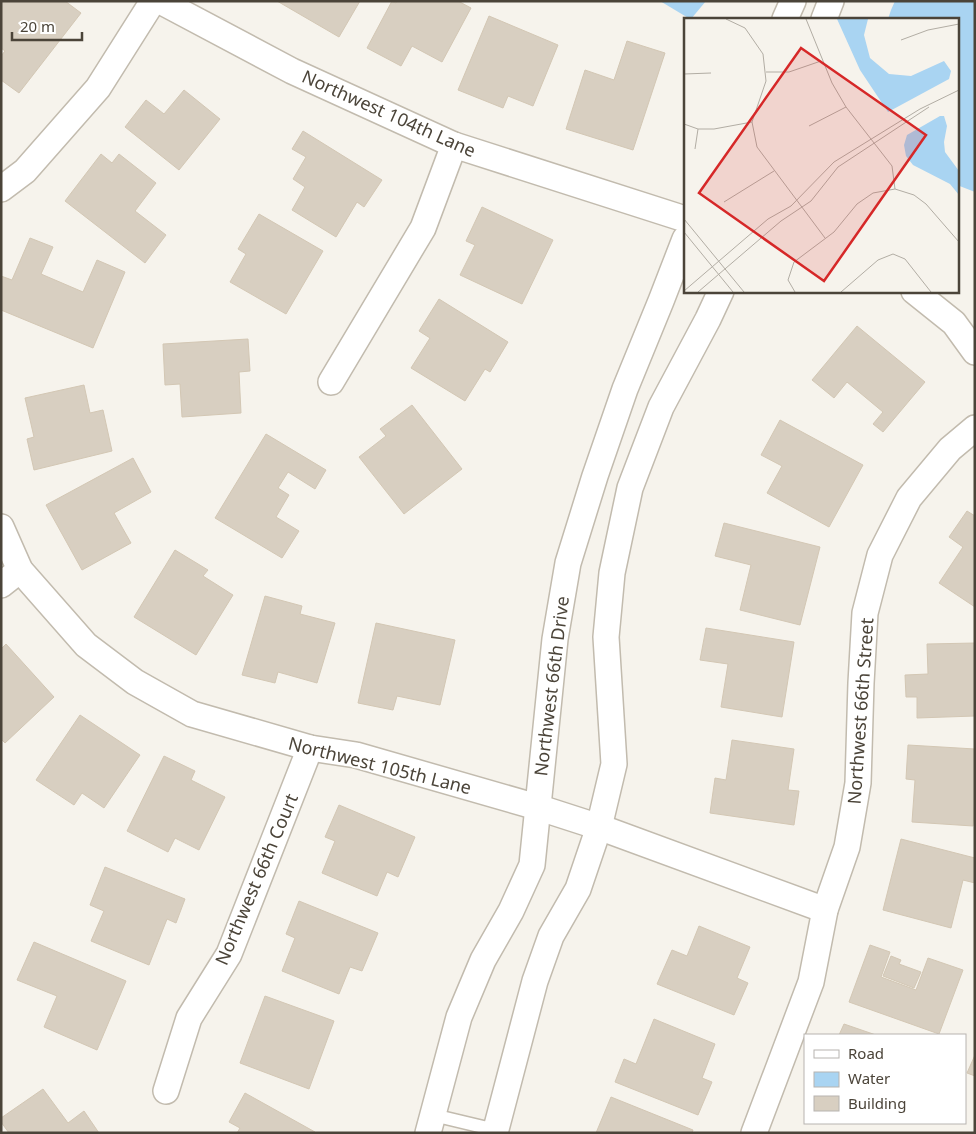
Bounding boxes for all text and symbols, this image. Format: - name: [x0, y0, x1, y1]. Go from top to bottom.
- scale bar: [12, 10, 82, 42]
- text: 20 m: [20, 16, 55, 36]
- inset map: [684, 18, 958, 292]
- street label: Northwest 104th Lane: [298, 64, 480, 162]
- street label: Northwest 66th Drive: [528, 595, 574, 777]
- street label: Northwest 66th Street: [842, 616, 879, 805]
- street label: Northwest 105th Lane: [286, 731, 474, 799]
- street label: Northwest 66th Court: [209, 789, 303, 968]
- legend: [804, 1034, 966, 1124]
- text: Road: [848, 1043, 884, 1063]
- text: Water: [848, 1068, 890, 1088]
- text: Building: [848, 1093, 906, 1113]

